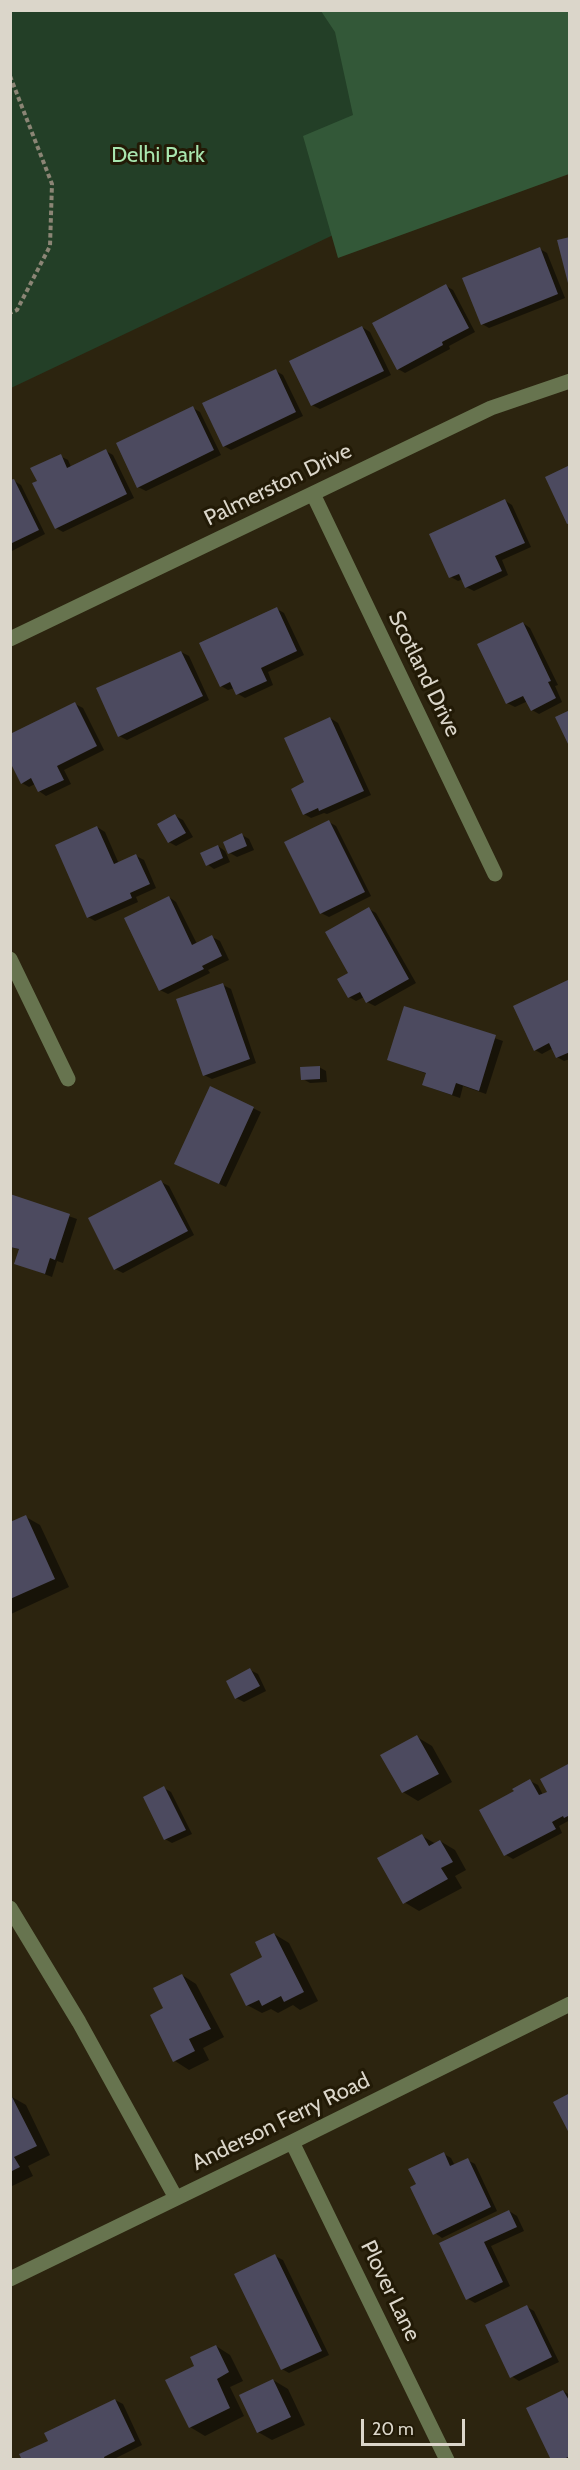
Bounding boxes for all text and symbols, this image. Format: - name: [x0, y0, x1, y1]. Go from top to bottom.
- park label: Delhi Park: [111, 143, 205, 169]
- street label: Palmerston Drive: [200, 438, 356, 532]
- street label: Scotland Drive: [382, 607, 466, 741]
- street label: Anderson Ferry Road: [188, 2068, 374, 2176]
- street label: Plover Lane: [354, 2237, 426, 2345]
- scale bar: [364, 2407, 468, 2445]
- text: 20 m: [372, 2418, 414, 2440]

